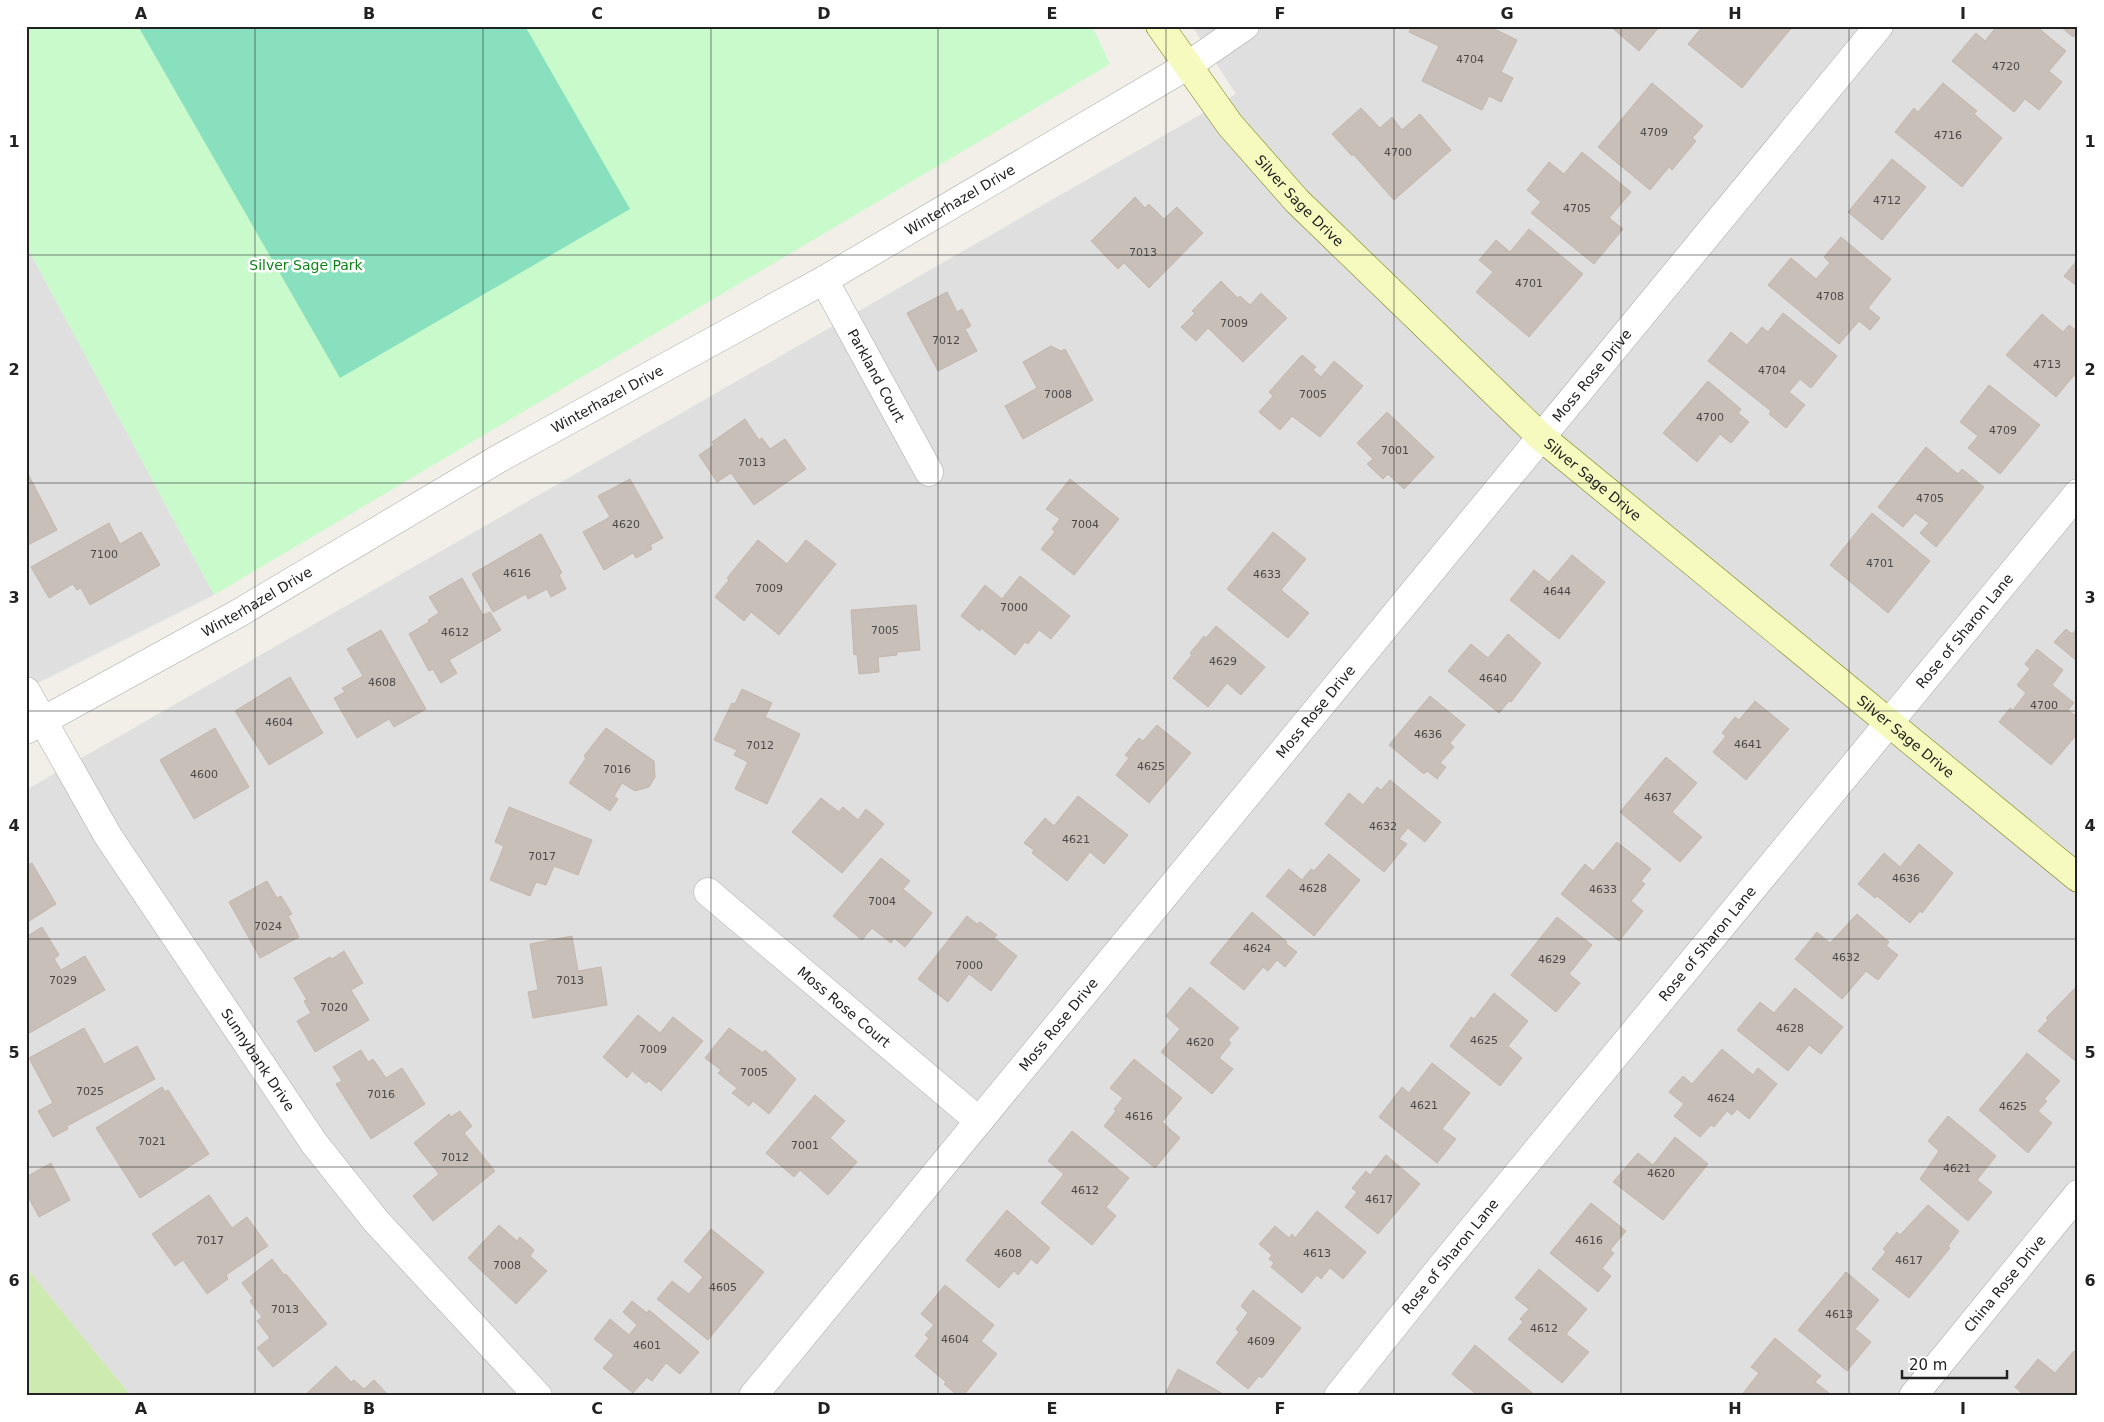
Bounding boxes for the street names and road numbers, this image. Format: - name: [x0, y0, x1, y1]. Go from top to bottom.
- street label: Silver Sage Drive: [1252, 152, 1347, 250]
- street label: Winterhazel Drive: [902, 161, 1018, 239]
- street label: Parkland Court: [844, 326, 908, 425]
- street label: Moss Rose Drive: [1549, 326, 1635, 425]
- street label: Winterhazel Drive: [549, 362, 666, 436]
- street label: Silver Sage Drive: [1541, 435, 1644, 524]
- street label: Winterhazel Drive: [199, 563, 315, 640]
- street label: Rose of Sharon Lane: [1913, 570, 2016, 691]
- street label: Moss Rose Drive: [1273, 662, 1358, 761]
- street label: Silver Sage Drive: [1854, 692, 1957, 781]
- street label: Rose of Sharon Lane: [1655, 883, 1759, 1004]
- street label: Moss Rose Court: [794, 963, 894, 1051]
- street label: Moss Rose Drive: [1016, 975, 1101, 1074]
- street label: Sunnybank Drive: [218, 1005, 298, 1114]
- street label: Rose of Sharon Lane: [1399, 1196, 1502, 1317]
- street label: China Rose Drive: [1961, 1232, 2049, 1335]

